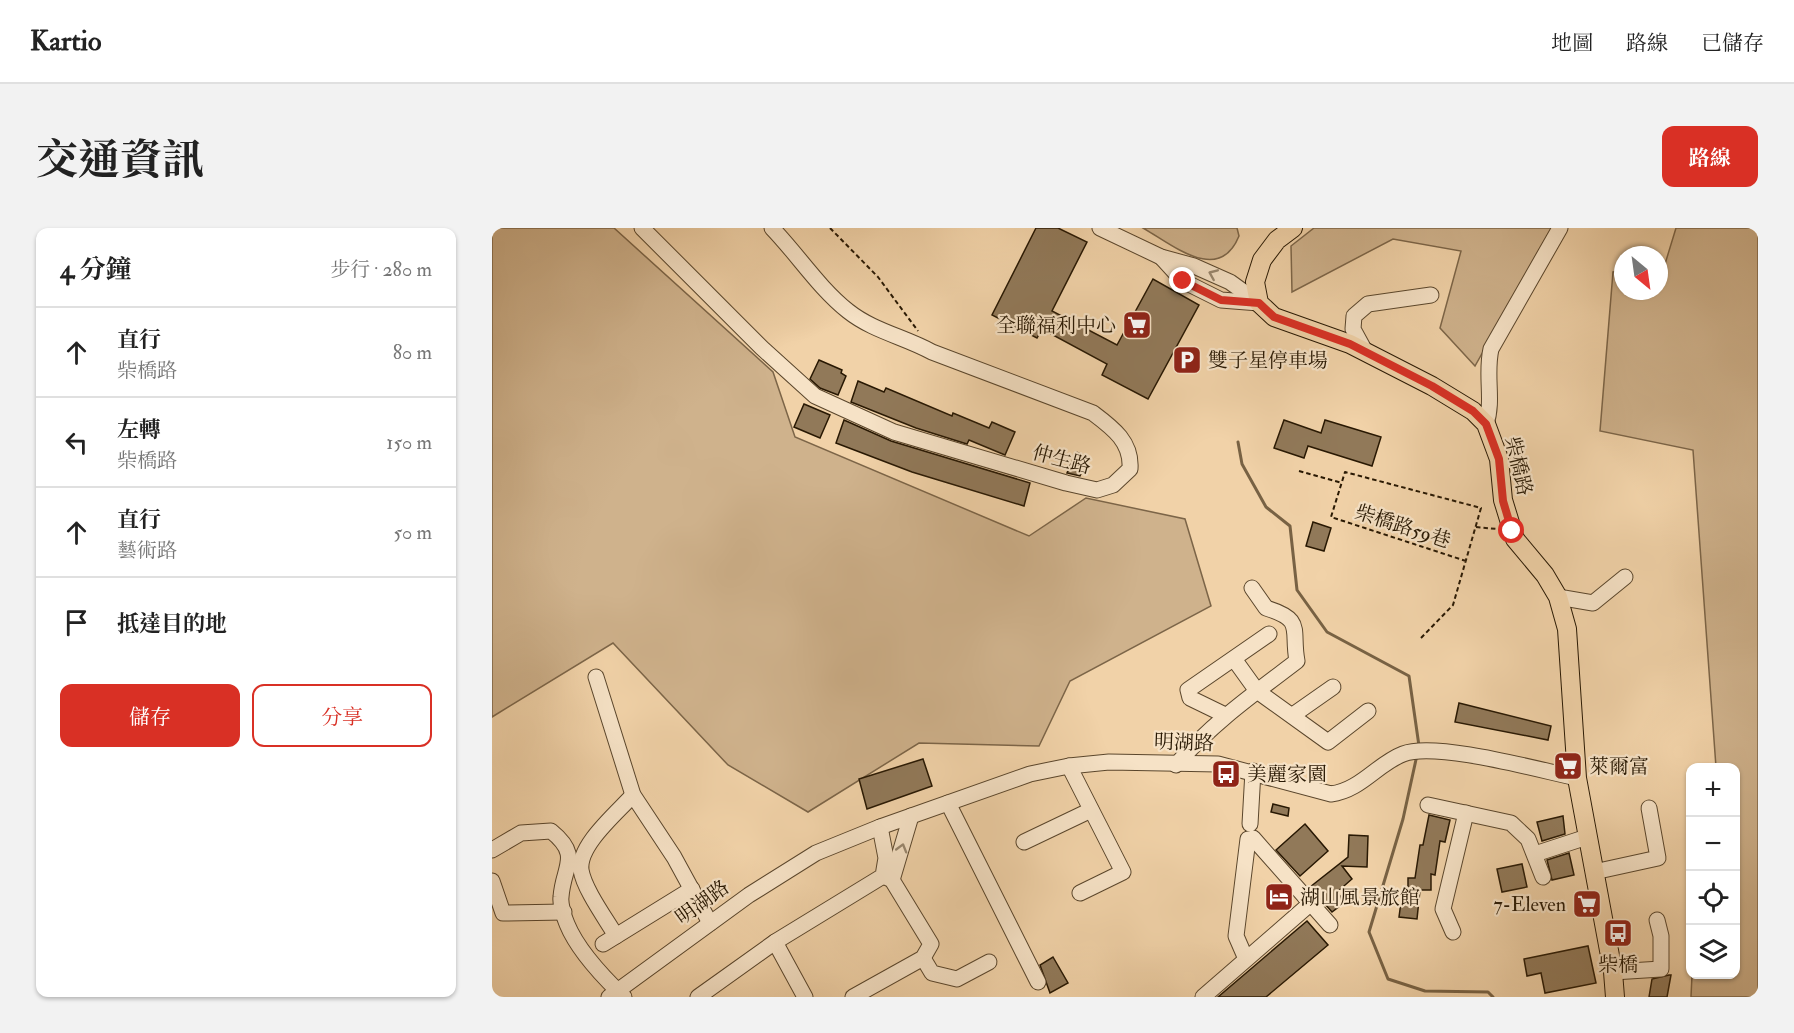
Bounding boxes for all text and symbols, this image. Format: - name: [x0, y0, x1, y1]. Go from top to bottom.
- text: Kartio: [30, 24, 101, 59]
- text: 地圖: [1551, 30, 1593, 57]
- text: 路線: [1626, 30, 1668, 57]
- text: 已儲存: [1701, 30, 1764, 57]
- button: 路線: [1662, 126, 1758, 187]
- text: 交通資訊: [36, 135, 204, 187]
- north arrow: [1614, 246, 1668, 300]
- text: 4 分鐘: [60, 254, 132, 286]
- text: 步行 · 280 m: [330, 257, 432, 282]
- route end: [1169, 267, 1195, 293]
- one-way arrow: [1208, 269, 1219, 281]
- supermarket icon: 全聯福利中心: [1121, 309, 1153, 341]
- place label: 全聯福利中心: [996, 313, 1116, 338]
- text: 直行: [117, 326, 161, 354]
- icon: ahead: [60, 336, 93, 369]
- text: 80 m: [393, 340, 432, 365]
- parking icon: 雙子星停車場: [1171, 344, 1203, 376]
- place label: 雙子星停車場: [1208, 348, 1328, 373]
- text: 柴橋路: [117, 358, 177, 383]
- text: 左轉: [117, 416, 161, 444]
- icon: left: [60, 426, 93, 459]
- text: 150 m: [386, 430, 432, 455]
- street label: 柴橋路: [1500, 434, 1537, 498]
- street label: 仲生路: [1030, 440, 1094, 479]
- text: 柴橋路: [117, 448, 177, 473]
- street label: 柴橋路59巷: [1352, 499, 1454, 554]
- text: 直行: [117, 506, 161, 534]
- icon: ahead: [60, 516, 93, 549]
- route start: [1498, 517, 1524, 543]
- text: 50 m: [393, 520, 432, 545]
- text: 藝術路: [117, 538, 177, 563]
- icon: arrive: [60, 606, 93, 639]
- text: 抵達目的地: [117, 610, 227, 638]
- button: 儲存: [60, 684, 240, 747]
- button: 分享: [252, 684, 432, 747]
- street label: 明湖路: [1154, 729, 1214, 756]
- supermarket icon: 萊爾富: [1552, 750, 1584, 782]
- place label: 萊爾富: [1589, 754, 1649, 779]
- bus stop icon: 美麗家園: [1210, 758, 1242, 790]
- place label: 美麗家園: [1247, 762, 1327, 787]
- map controls: [1686, 763, 1740, 979]
- button: +: [1686, 763, 1740, 817]
- button: −: [1686, 817, 1740, 871]
- one-way arrow: [895, 843, 907, 854]
- button: locate: [1686, 871, 1740, 925]
- street label: 明湖路: [671, 875, 734, 930]
- hotel icon: 湖山風景旅館: [1263, 881, 1295, 913]
- place label: 湖山風景旅館: [1300, 885, 1420, 910]
- supermarket icon: 7-Eleven: [1571, 888, 1603, 920]
- place label: 7-Eleven: [1493, 892, 1566, 917]
- bus stop icon: 柴橋: [1602, 917, 1634, 949]
- button: layers: [1686, 925, 1740, 979]
- place label: 柴橋: [1598, 952, 1638, 977]

